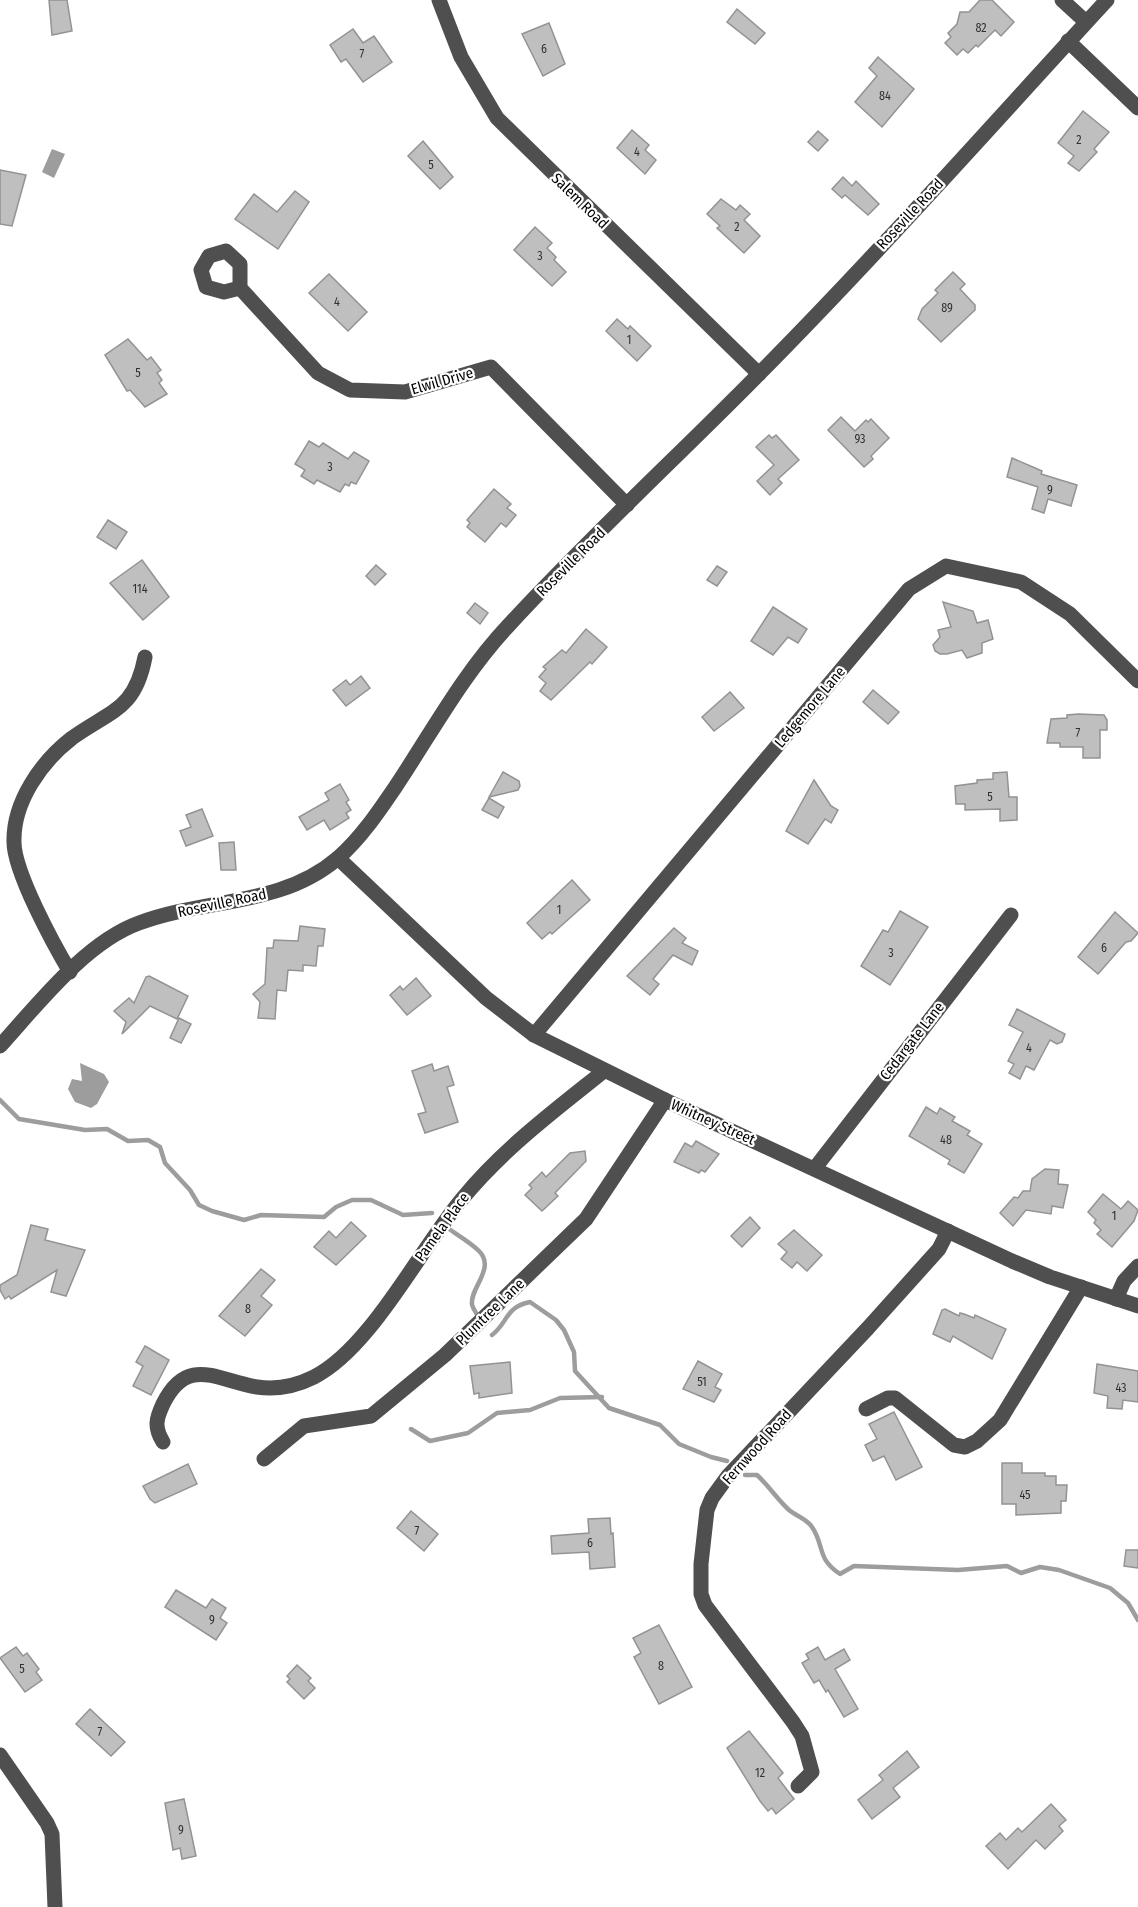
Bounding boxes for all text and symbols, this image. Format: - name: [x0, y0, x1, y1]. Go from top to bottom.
- house number: 82: [975, 21, 987, 35]
- house number: 6: [541, 42, 547, 56]
- house number: 7: [360, 47, 365, 61]
- house number: 84: [879, 89, 891, 103]
- house number: 2: [1076, 133, 1082, 147]
- house number: 4: [634, 145, 640, 159]
- house number: 5: [428, 158, 434, 172]
- street label: Salem Road: [548, 169, 612, 233]
- street label: Roseville Road: [873, 175, 947, 253]
- house number: 2: [734, 220, 740, 234]
- house number: 3: [537, 249, 543, 263]
- house number: 4: [334, 295, 340, 309]
- house number: 89: [941, 301, 953, 315]
- house number: 1: [627, 333, 631, 347]
- street label: Elwil Drive: [409, 364, 475, 398]
- house number: 5: [135, 366, 141, 380]
- house number: 93: [854, 432, 866, 446]
- house number: 3: [327, 460, 333, 474]
- house number: 9: [1047, 483, 1053, 497]
- street label: Roseville Road: [533, 524, 609, 600]
- house number: 114: [132, 582, 148, 596]
- street label: Ledgemore Lane: [771, 663, 849, 751]
- house number: 7: [1076, 726, 1081, 740]
- house number: 5: [987, 790, 993, 804]
- street label: Roseville Road: [176, 885, 268, 921]
- house number: 1: [557, 903, 561, 917]
- house number: 6: [1101, 941, 1107, 955]
- house number: 3: [888, 946, 894, 960]
- street label: Cedargate Lane: [876, 998, 948, 1084]
- house number: 4: [1026, 1041, 1032, 1055]
- street label: Whitney Street: [668, 1095, 758, 1149]
- house number: 48: [940, 1133, 952, 1147]
- street label: Pamela Place: [411, 1189, 473, 1265]
- house number: 1: [1112, 1209, 1116, 1223]
- street label: Plumtree Lane: [452, 1275, 528, 1349]
- house number: 8: [245, 1302, 251, 1316]
- house number: 51: [697, 1375, 707, 1389]
- house number: 43: [1115, 1381, 1127, 1395]
- street label: Fernwood Road: [719, 1406, 795, 1488]
- house number: 45: [1019, 1488, 1031, 1502]
- house number: 7: [415, 1524, 420, 1538]
- house number: 6: [587, 1536, 593, 1550]
- house number: 9: [209, 1613, 215, 1627]
- house number: 8: [658, 1659, 664, 1673]
- house number: 5: [19, 1662, 25, 1676]
- house number: 7: [98, 1725, 103, 1739]
- house number: 12: [755, 1766, 765, 1780]
- house number: 9: [178, 1823, 184, 1837]

